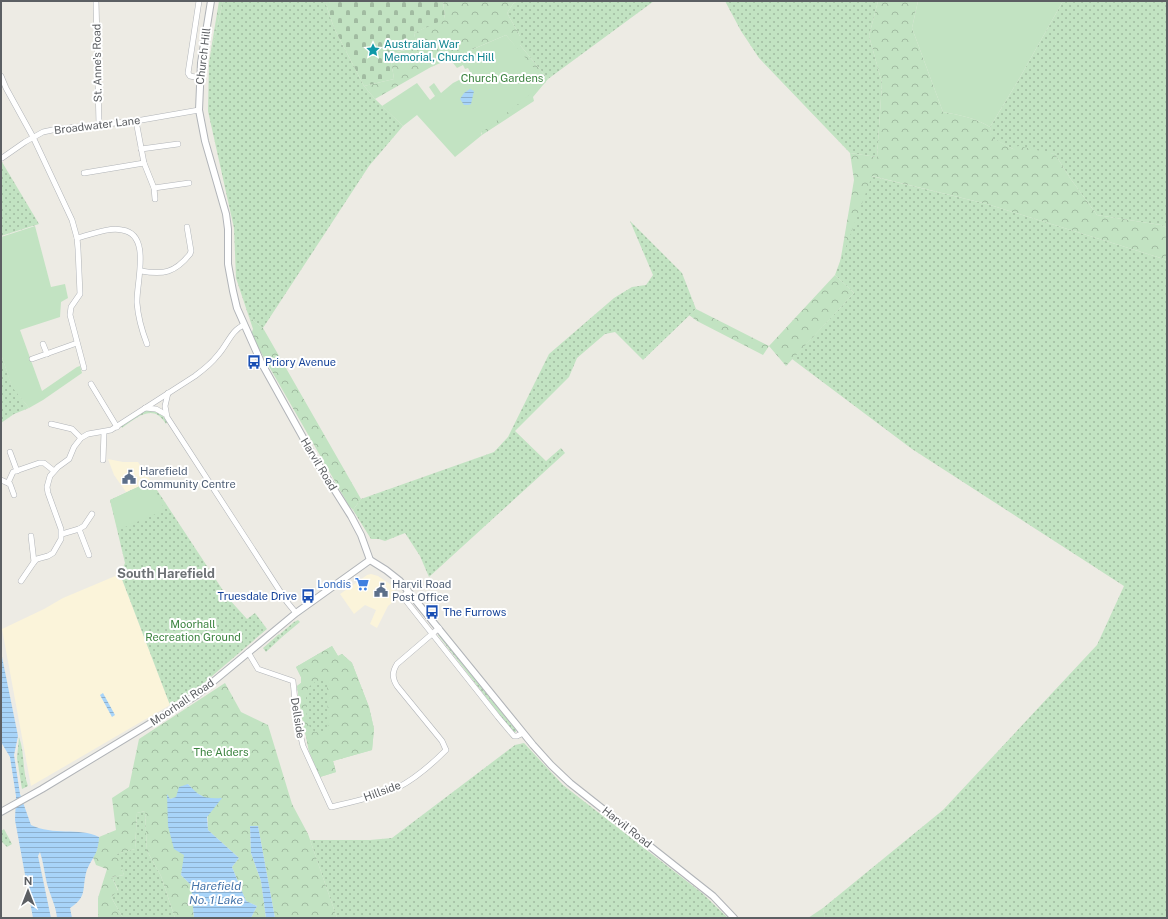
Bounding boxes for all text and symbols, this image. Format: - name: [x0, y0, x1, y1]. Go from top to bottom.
- street label: St. Anne's Road: [90, 24, 104, 102]
- street label: Church Hill: [194, 27, 212, 85]
- place label: Australian War Memorial, Church Hill: [384, 38, 495, 63]
- place icon: Australian War Memorial, Church Hill: [365, 42, 381, 58]
- park label: Church Gardens: [461, 72, 544, 84]
- street label: Broadwater Lane: [53, 114, 141, 136]
- bus stop icon: Priory Avenue: [246, 354, 262, 370]
- place label: Priory Avenue: [265, 356, 336, 368]
- street label: Harvil Road: [299, 435, 339, 493]
- place label: Harefield Community Centre: [140, 465, 236, 490]
- public building icon: Harefield Community Centre: [121, 469, 137, 485]
- district label: South Harefield: [117, 566, 215, 581]
- supermarket icon: Londis: [354, 576, 370, 592]
- place label: Londis: [317, 578, 351, 590]
- place label: Harvil Road Post Office: [392, 578, 451, 603]
- public building icon: Harvil Road Post Office: [373, 582, 389, 598]
- bus stop icon: Truesdale Drive: [300, 588, 316, 604]
- place label: Truesdale Drive: [218, 590, 297, 602]
- bus stop icon: The Furrows: [424, 604, 440, 620]
- place label: The Furrows: [443, 606, 507, 618]
- park label: Moorhall Recreation Ground: [145, 618, 241, 643]
- street label: Moorhall Road: [148, 676, 216, 728]
- street label: Dellside: [289, 697, 307, 739]
- park label: The Alders: [193, 746, 249, 758]
- street label: Hillside: [362, 779, 402, 803]
- street label: Harvil Road: [600, 804, 654, 850]
- north arrow: [8, 871, 48, 911]
- text: N: [24, 875, 32, 887]
- water label: Harefield No. 1 Lake: [189, 879, 243, 907]

